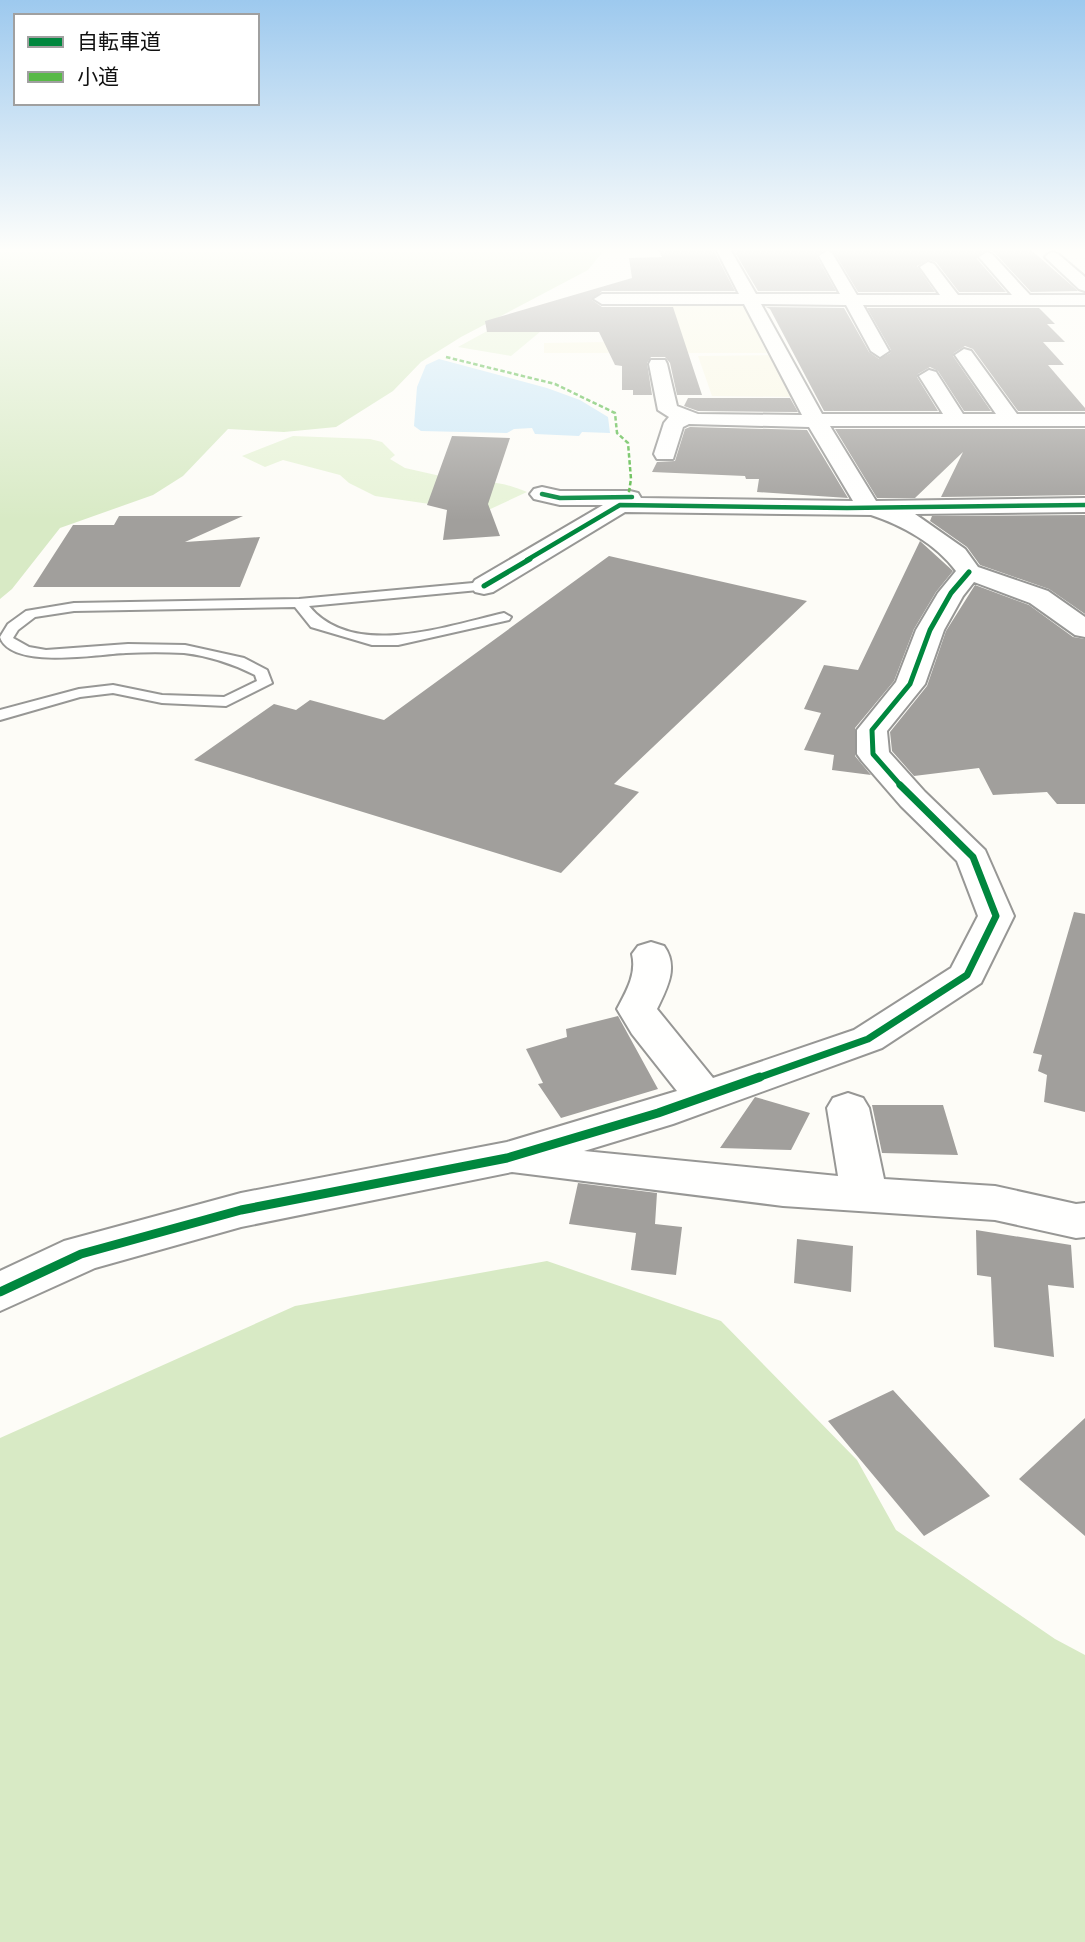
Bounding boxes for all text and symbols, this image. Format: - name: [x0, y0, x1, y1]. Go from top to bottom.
- legend: [14, 14, 259, 105]
- text: 自転車道: [77, 27, 161, 55]
- text: 小道: [77, 62, 119, 90]

